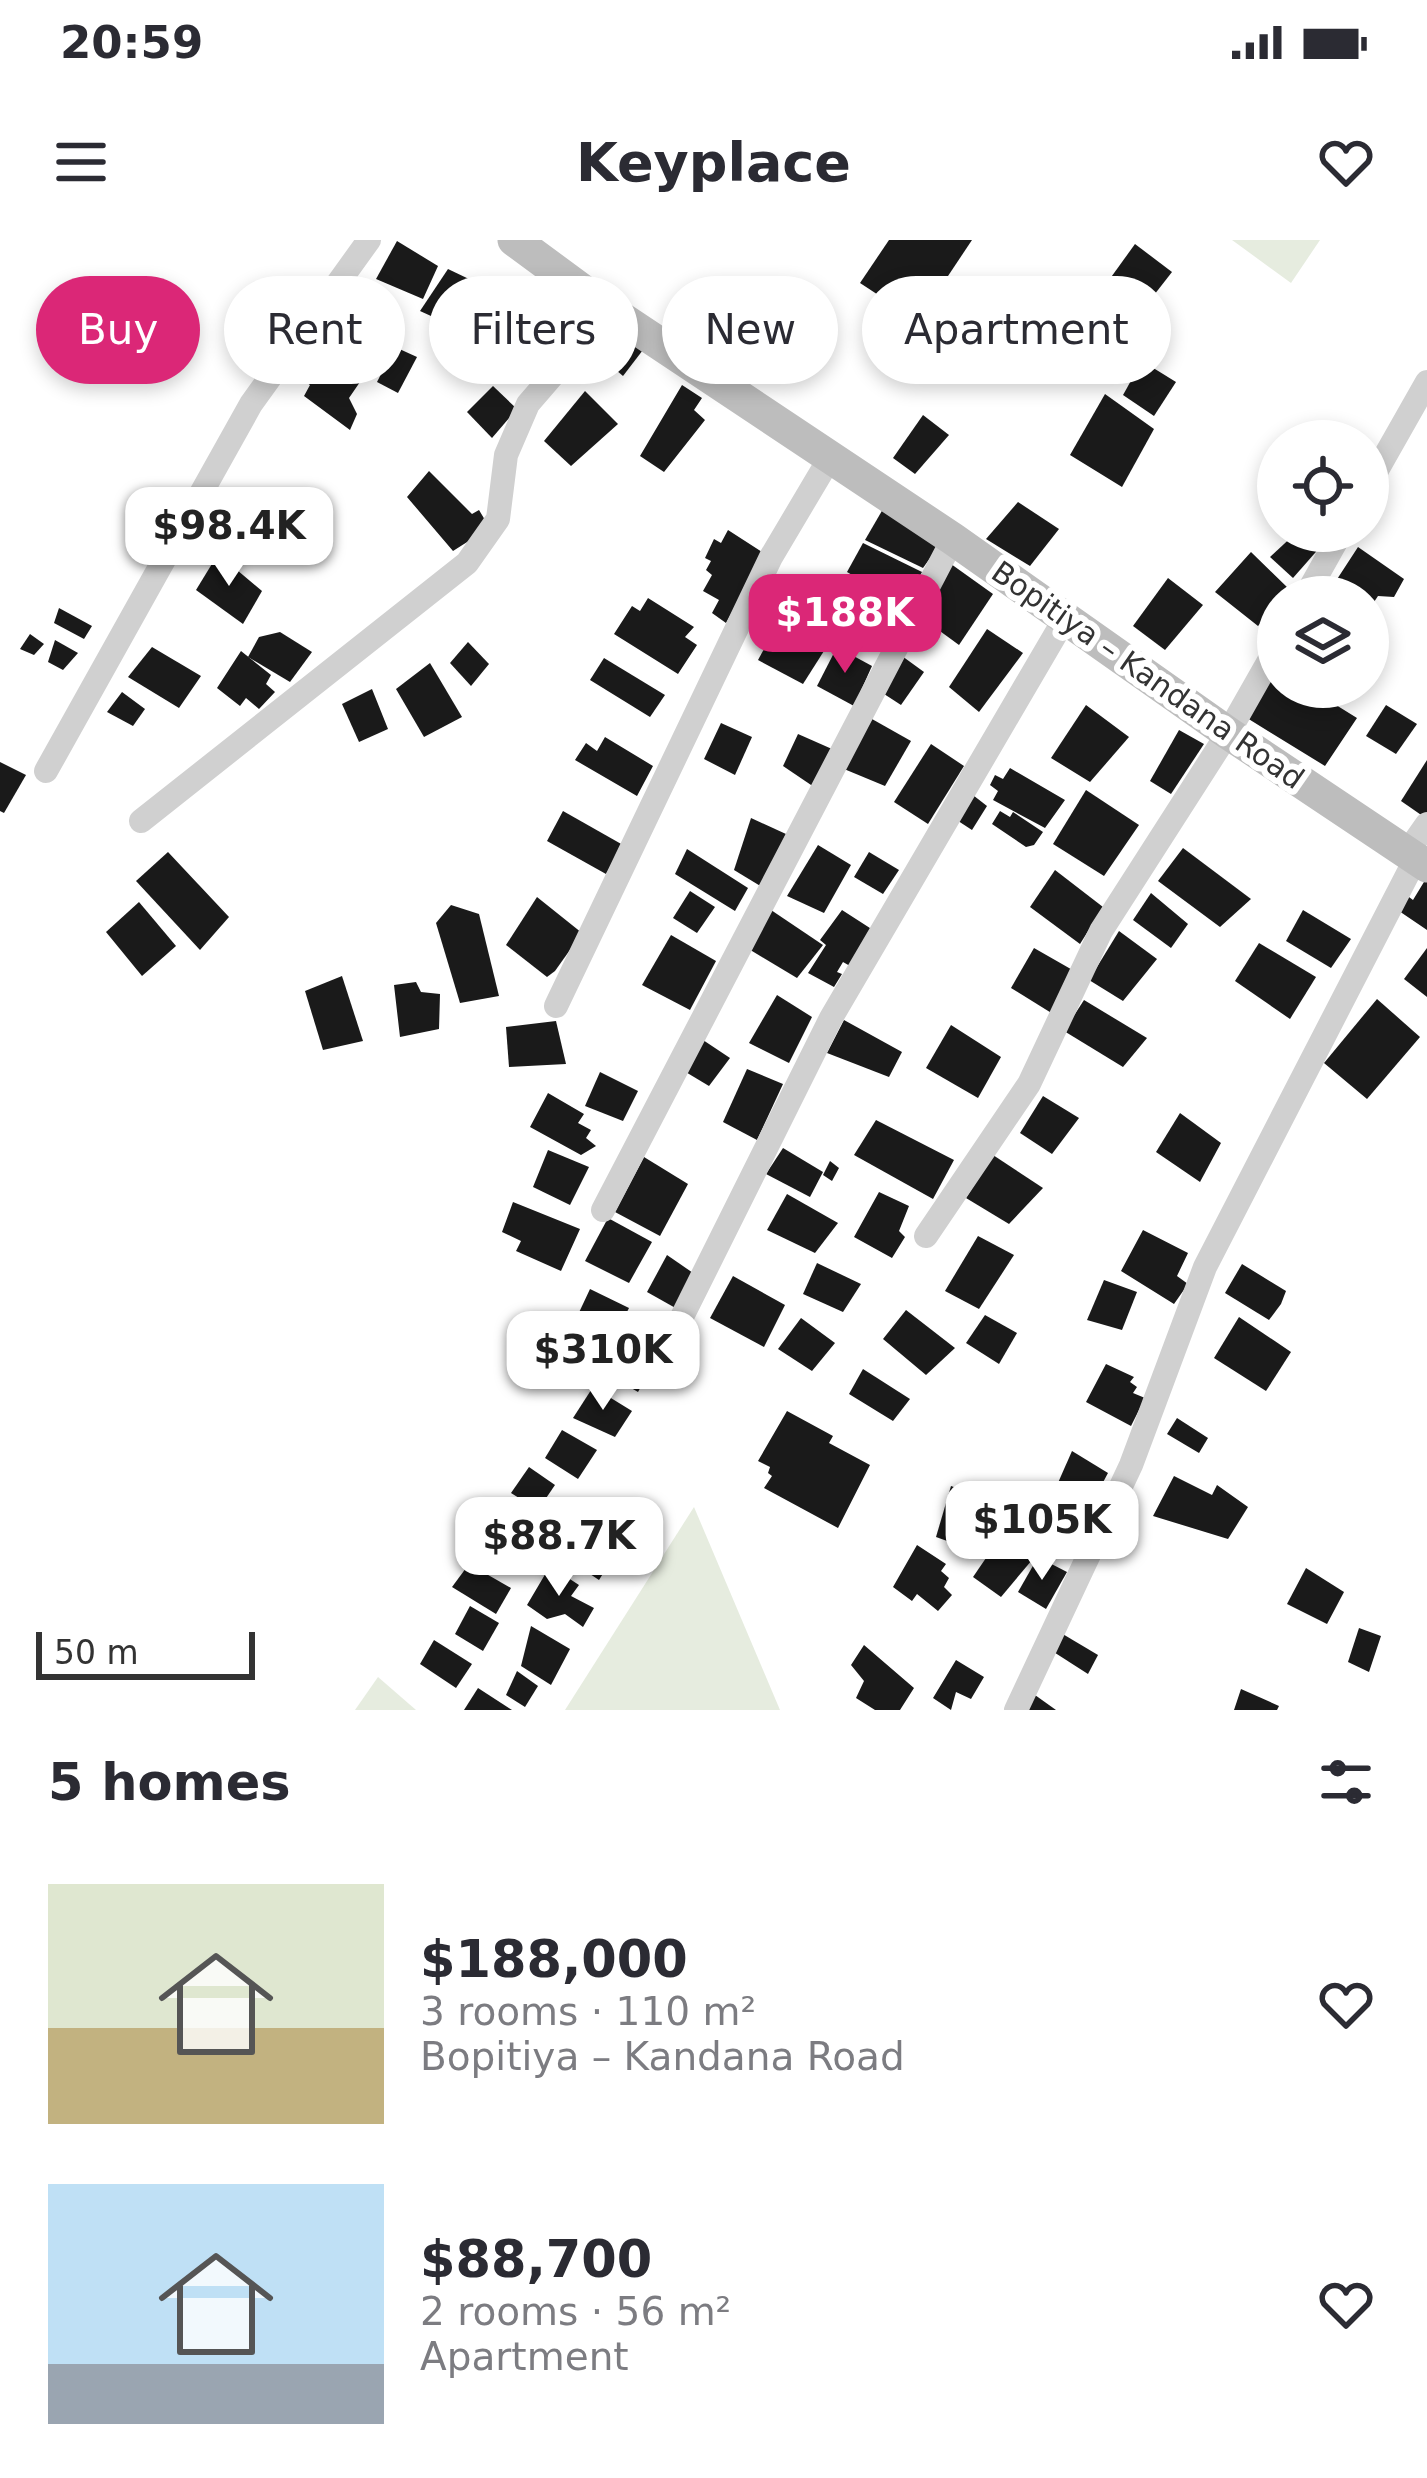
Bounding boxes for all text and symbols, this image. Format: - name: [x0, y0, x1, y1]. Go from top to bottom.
- text: 20:59: [60, 16, 203, 69]
- icon: menu: [48, 129, 114, 195]
- icon: heart: [1313, 129, 1379, 195]
- text: Keyplace: [576, 131, 851, 194]
- chip: Buy: [36, 276, 200, 384]
- chip: Rent: [224, 276, 405, 384]
- chip: Filters: [429, 276, 638, 384]
- chip: New: [662, 276, 838, 384]
- chip: Apartment: [862, 276, 1171, 384]
- map controls: [1257, 420, 1389, 708]
- button: locate: [1257, 420, 1389, 552]
- pin: $98.4K: [131, 487, 327, 589]
- text: $98.4K: [152, 503, 306, 548]
- street label: Bopitiya – Kandana Road: [985, 554, 1311, 796]
- pin: $188K: [761, 574, 929, 676]
- button: layers: [1257, 576, 1389, 708]
- text: $188K: [776, 590, 914, 635]
- pin: $310K: [519, 1311, 687, 1413]
- text: $310K: [534, 1327, 672, 1372]
- pin: $105K: [958, 1481, 1126, 1583]
- pin: $88.7K: [461, 1497, 657, 1599]
- text: $105K: [973, 1497, 1111, 1542]
- text: $88.7K: [482, 1513, 636, 1558]
- scale bar: [36, 1626, 255, 1679]
- text: 50 m: [54, 1633, 139, 1672]
- icon: filters: [1313, 1749, 1379, 1815]
- text: 5 homes: [48, 1753, 291, 1812]
- text: $188,000: [420, 1930, 688, 1989]
- icon: home: [144, 1932, 288, 2076]
- icon: heart: [1313, 1971, 1379, 2037]
- text: 3 rooms · 110 m²: [420, 1989, 756, 2034]
- text: Bopitiya – Kandana Road: [420, 2034, 905, 2079]
- text: $88,700: [420, 2230, 652, 2289]
- icon: home: [144, 2232, 288, 2376]
- icon: heart: [1313, 2271, 1379, 2337]
- text: 2 rooms · 56 m²: [420, 2289, 731, 2334]
- text: Apartment: [420, 2334, 629, 2379]

